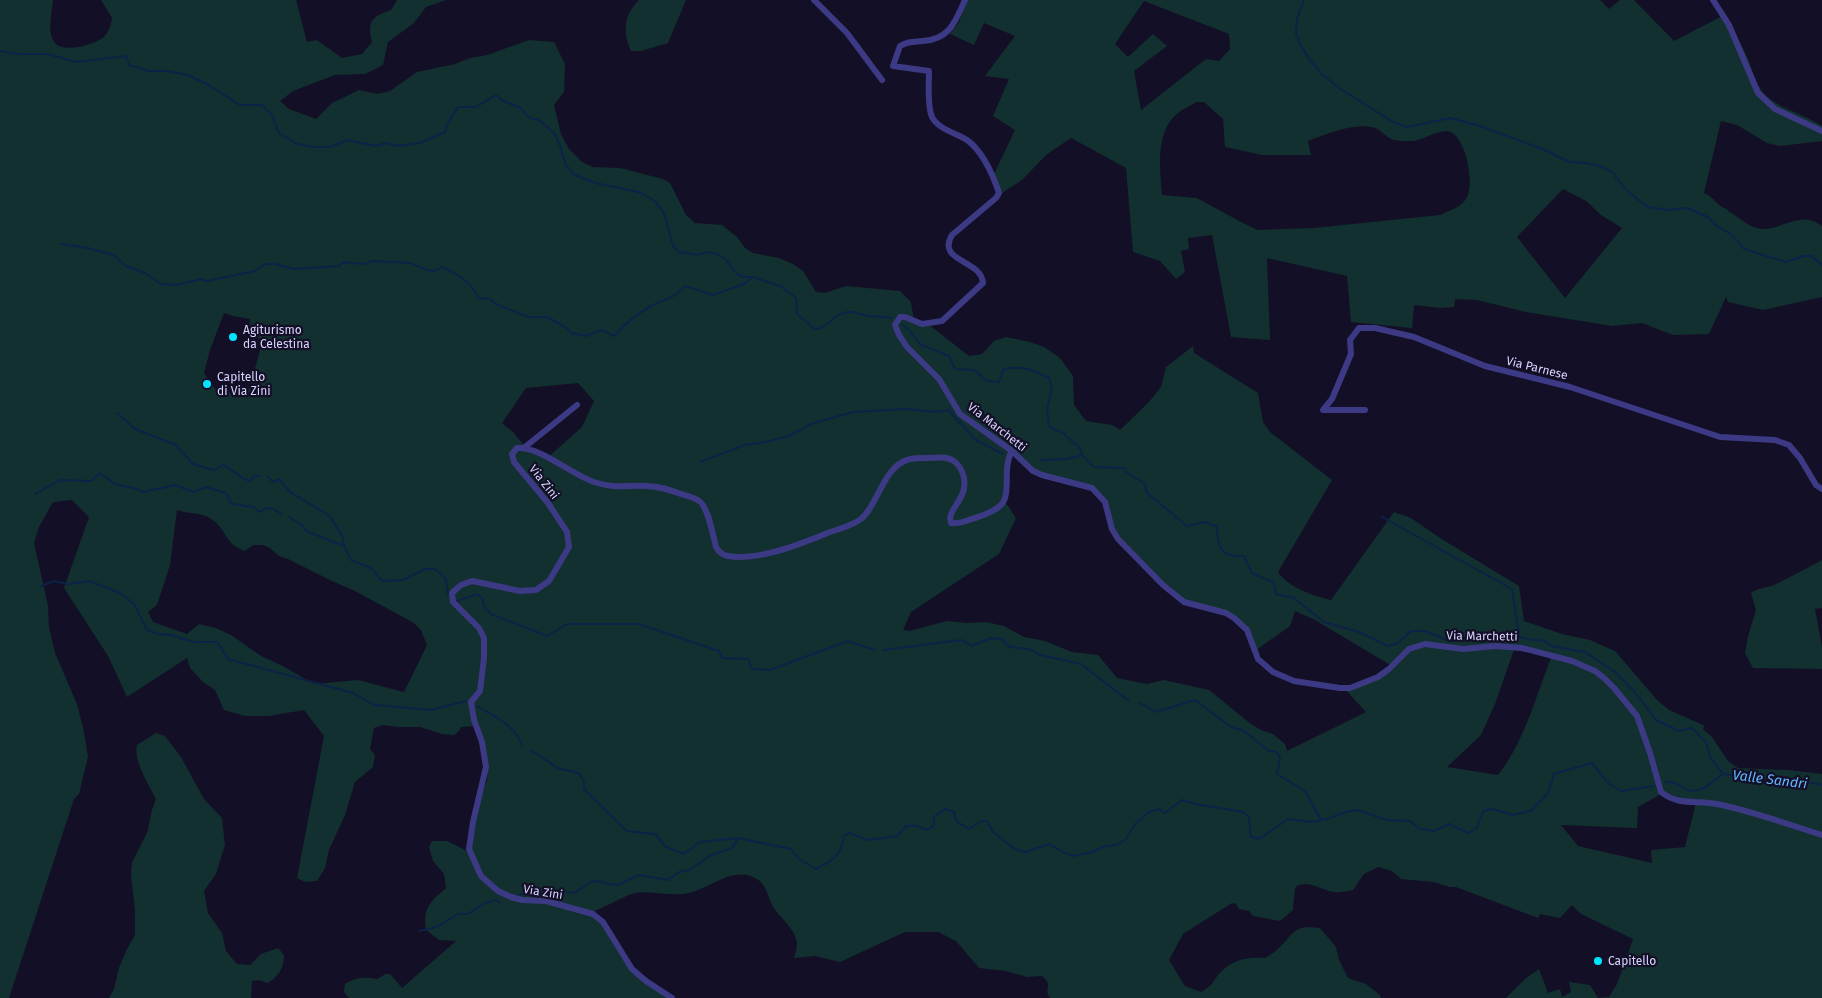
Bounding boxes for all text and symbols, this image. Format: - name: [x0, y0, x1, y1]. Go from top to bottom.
- place label: Agiturismo da Celestina: [243, 323, 310, 351]
- marker: Agiturismo da Celestina: [227, 331, 239, 343]
- street label: Via Parnese: [1505, 354, 1569, 382]
- place label: Capitello di Via Zini: [217, 370, 271, 398]
- marker: Capitello di Via Zini: [201, 378, 213, 390]
- street label: Via Marchetti: [965, 400, 1029, 454]
- street label: Via Zini: [526, 462, 562, 502]
- street label: Via Marchetti: [1446, 628, 1518, 644]
- water label: Valle Sandri: [1732, 766, 1808, 793]
- street label: Via Zini: [522, 882, 564, 902]
- place label: Capitello: [1608, 954, 1656, 968]
- marker: Capitello: [1592, 955, 1604, 967]

